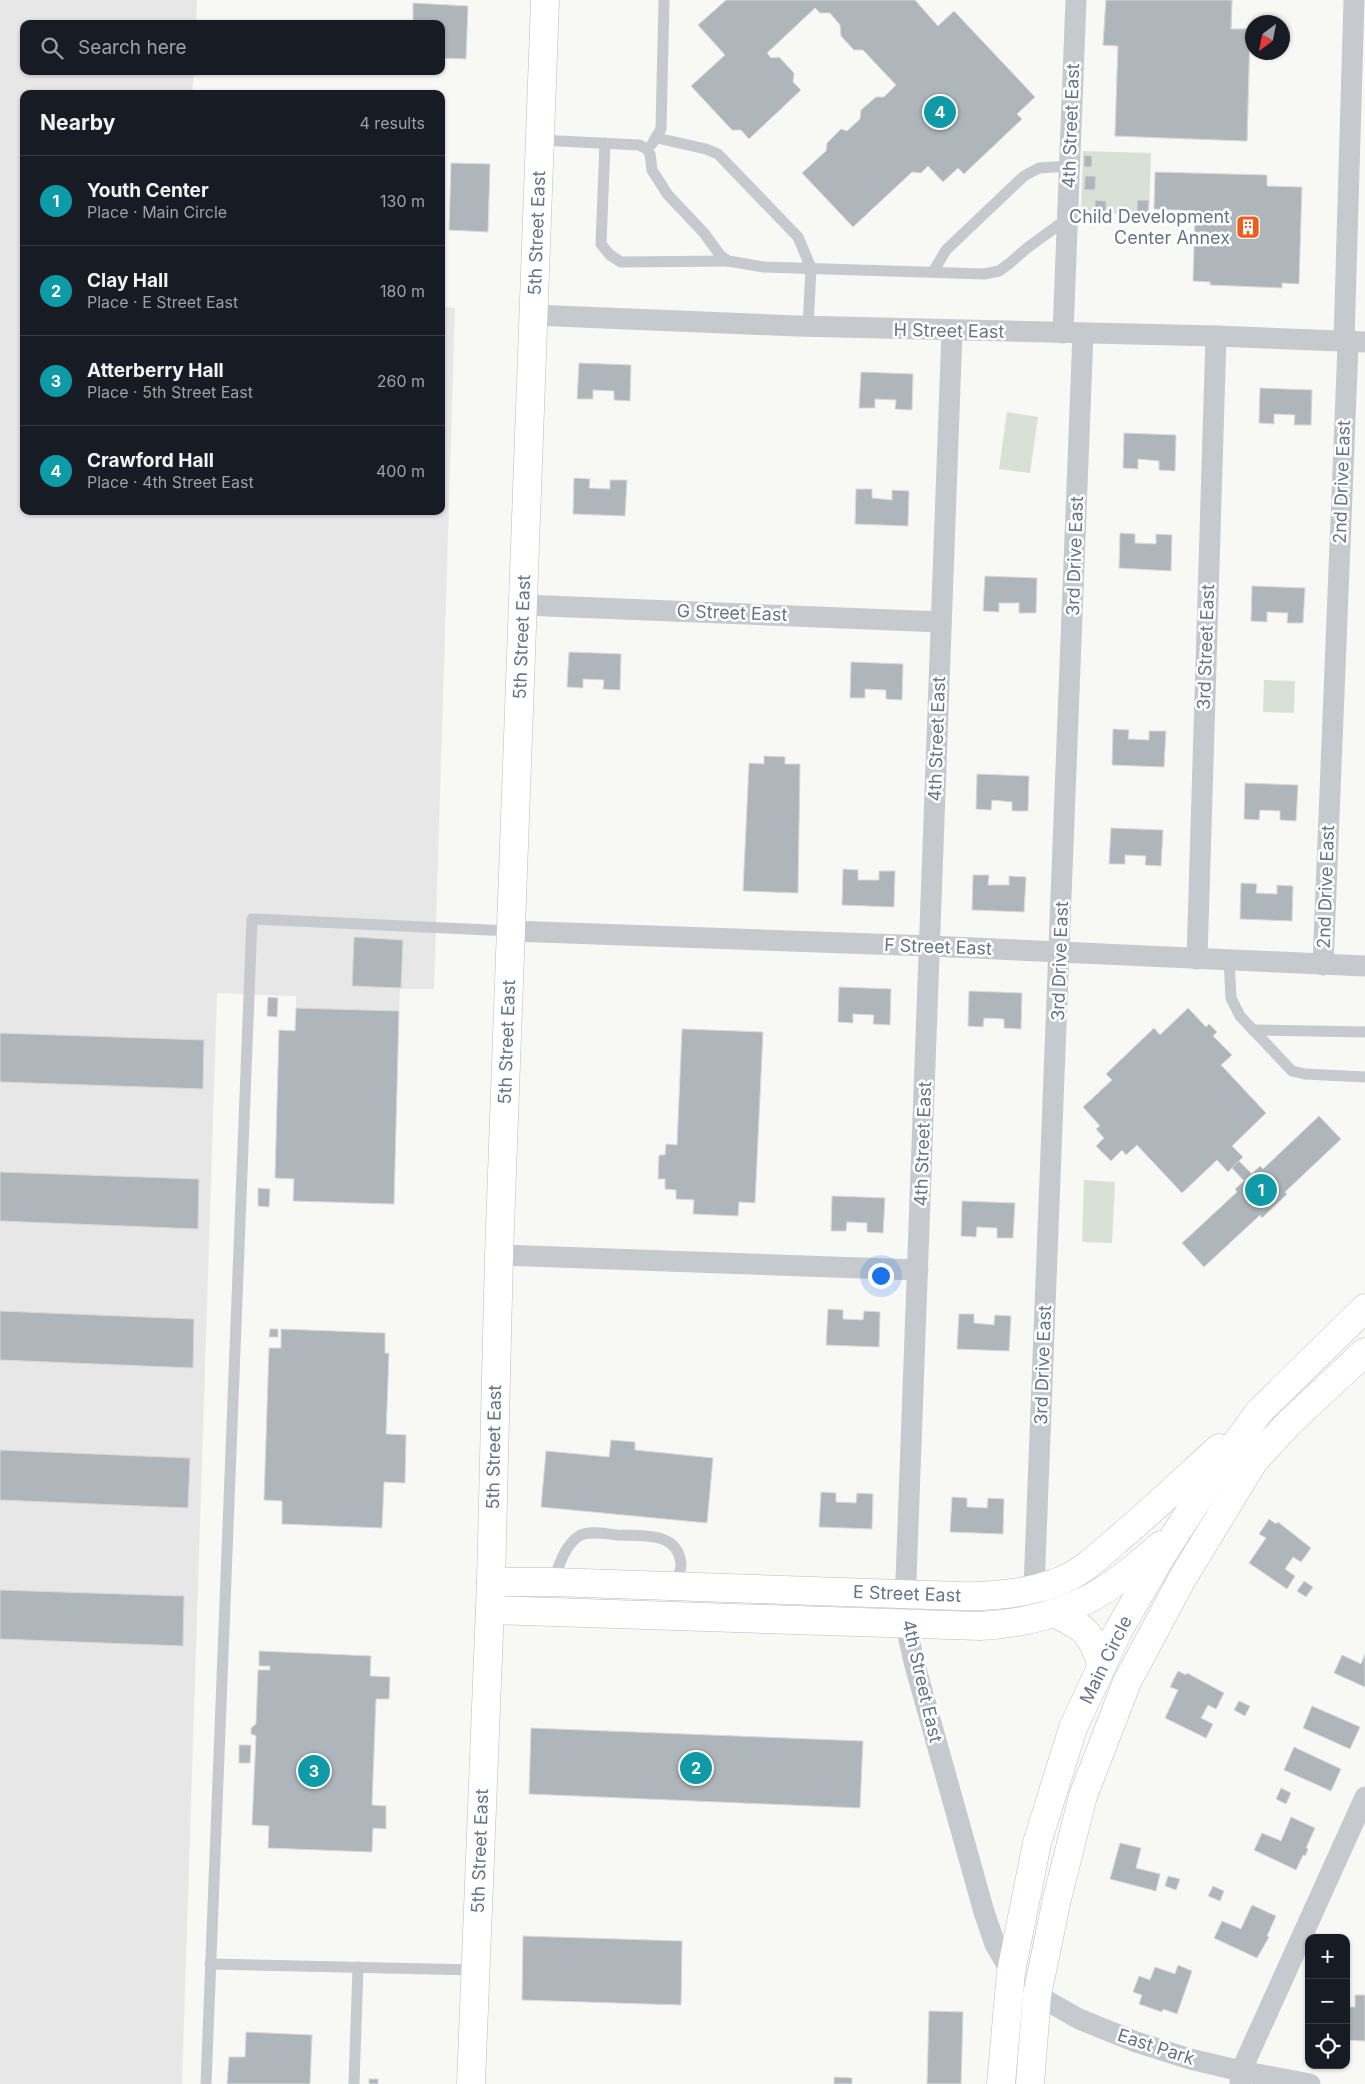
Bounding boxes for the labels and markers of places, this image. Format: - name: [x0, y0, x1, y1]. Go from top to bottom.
- pin: 4: [924, 93, 956, 131]
- place label: Child Development Center Annex: [1069, 206, 1230, 248]
- building icon: Child Development Center Annex: [1235, 214, 1261, 240]
- pin: 1: [1245, 1171, 1277, 1209]
- pin: 2: [680, 1749, 712, 1787]
- pin: 3: [298, 1752, 330, 1790]

